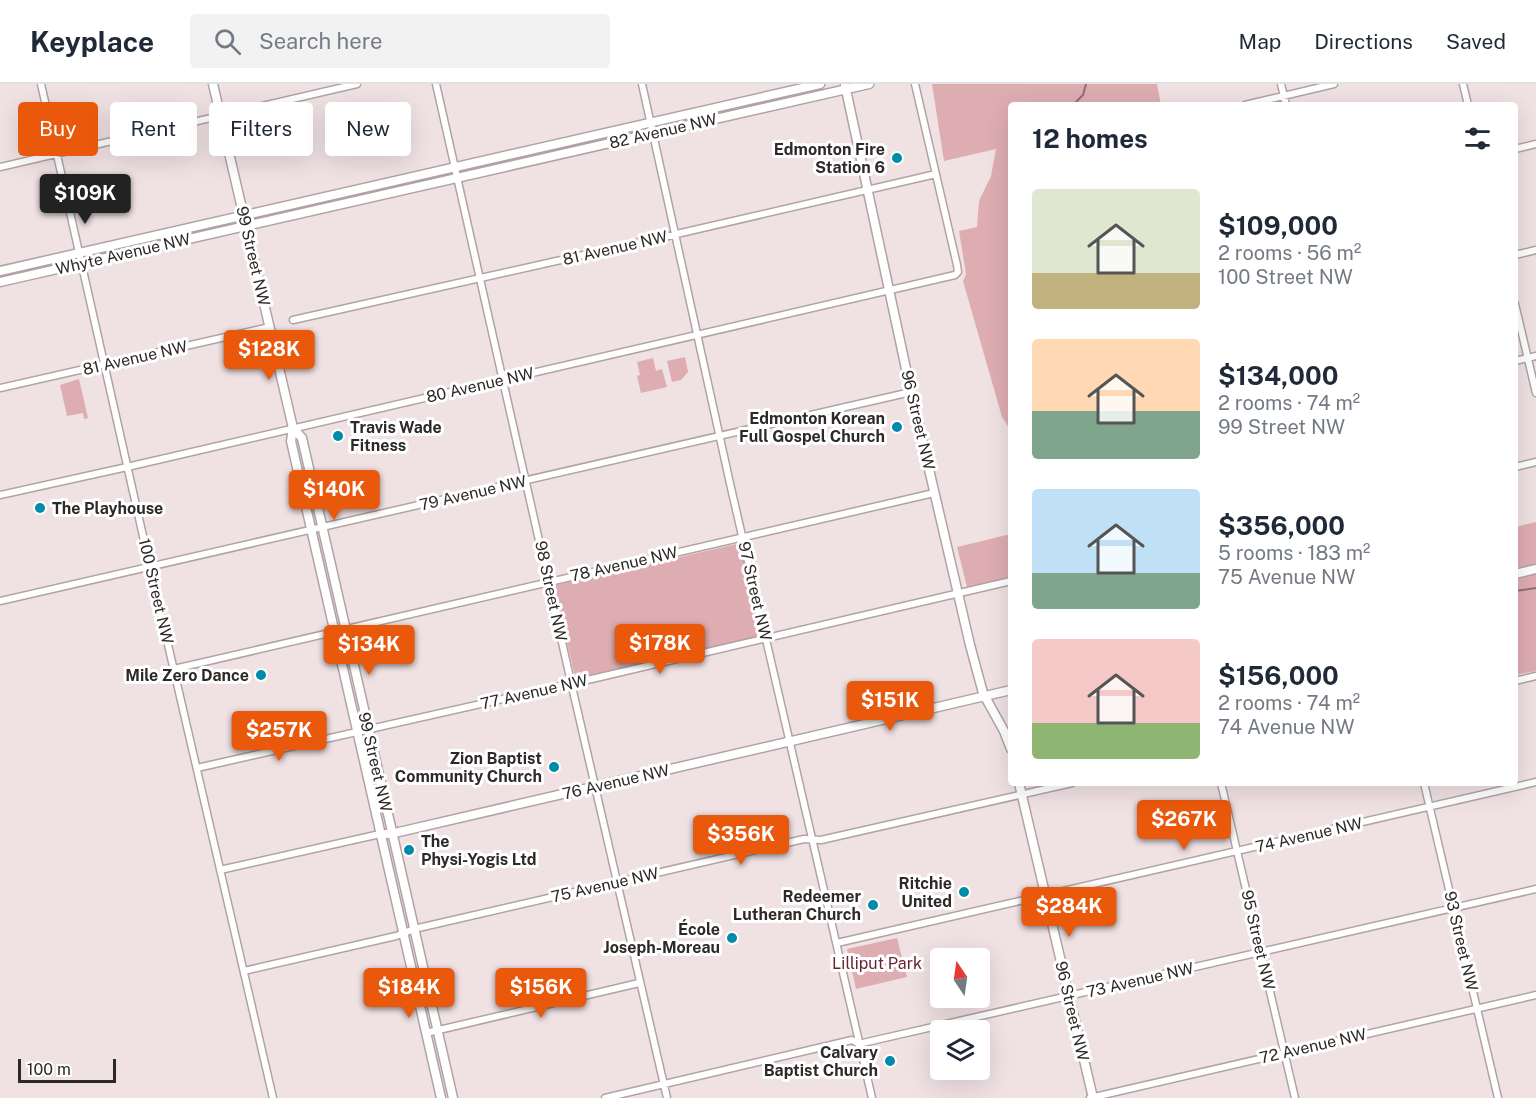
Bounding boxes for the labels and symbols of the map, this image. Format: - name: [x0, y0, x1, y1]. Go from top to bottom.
- street label: 82 Avenue NW: [607, 109, 719, 153]
- place label: Edmonton Fire Station 6: [774, 140, 885, 177]
- marker: Edmonton Fire Station 6: [890, 151, 904, 165]
- pin: $109K: [43, 174, 127, 225]
- street label: 99 Street NW: [232, 204, 274, 308]
- street label: 81 Avenue NW: [561, 227, 669, 269]
- street label: Whyte Avenue NW: [54, 229, 192, 279]
- pin: $128K: [227, 330, 311, 381]
- street label: 81 Avenue NW: [81, 337, 189, 379]
- street label: 80 Avenue NW: [424, 363, 536, 407]
- street label: 96 Street NW: [897, 368, 939, 472]
- place label: Edmonton Korean Full Gospel Church: [739, 409, 885, 446]
- place label: Travis Wade Fitness: [350, 418, 442, 455]
- marker: Edmonton Korean Full Gospel Church: [890, 420, 904, 434]
- marker: Travis Wade Fitness: [331, 429, 345, 443]
- pin: $140K: [292, 470, 376, 521]
- street label: 79 Avenue NW: [418, 471, 528, 515]
- place label: The Playhouse: [52, 499, 163, 518]
- marker: The Playhouse: [33, 501, 47, 515]
- street label: 100 Street NW: [135, 536, 177, 646]
- street label: 98 Street NW: [531, 539, 571, 643]
- street label: 97 Street NW: [734, 540, 776, 642]
- street label: 78 Avenue NW: [568, 542, 680, 586]
- pin: $178K: [618, 624, 702, 675]
- pin: $134K: [327, 625, 411, 676]
- place label: Mile Zero Dance: [125, 666, 249, 685]
- marker: Mile Zero Dance: [254, 668, 268, 682]
- street label: 77 Avenue NW: [479, 670, 589, 714]
- pin: $151K: [848, 681, 932, 732]
- street label: 99 Street NW: [354, 710, 396, 814]
- pin: $257K: [237, 711, 321, 762]
- place label: Zion Baptist Community Church: [395, 749, 542, 786]
- marker: Zion Baptist Community Church: [547, 760, 561, 774]
- street label: 76 Avenue NW: [561, 760, 671, 804]
- pin: $267K: [1142, 800, 1226, 851]
- street label: 74 Avenue NW: [1254, 813, 1364, 857]
- pin: $356K: [699, 815, 783, 866]
- place label: The Physi-Yogis Ltd: [421, 832, 536, 869]
- marker: The Physi-Yogis Ltd: [402, 843, 416, 857]
- street label: 75 Avenue NW: [549, 863, 661, 907]
- place label: Ritchie United: [899, 874, 952, 911]
- marker: Ritchie United: [957, 885, 971, 899]
- place label: Redeemer Lutheran Church: [733, 887, 861, 924]
- pin: $284K: [1027, 887, 1111, 938]
- street label: 95 Street NW: [1237, 888, 1279, 992]
- street label: 93 Street NW: [1440, 889, 1482, 993]
- marker: Redeemer Lutheran Church: [866, 898, 880, 912]
- place label: École Joseph-Moreau: [603, 919, 720, 957]
- marker: École Joseph-Moreau: [725, 931, 739, 945]
- north arrow: [930, 948, 990, 1008]
- park label: Lilliput Park: [832, 954, 922, 973]
- street label: 73 Avenue NW: [1085, 958, 1195, 1002]
- street label: 96 Street NW: [1051, 959, 1093, 1063]
- pin: $184K: [367, 968, 451, 1019]
- pin: $156K: [499, 968, 583, 1019]
- street label: 72 Avenue NW: [1258, 1024, 1368, 1068]
- place label: Calvary Baptist Church: [764, 1043, 878, 1080]
- marker: Calvary Baptist Church: [883, 1054, 897, 1068]
- scale bar: [18, 1056, 116, 1084]

